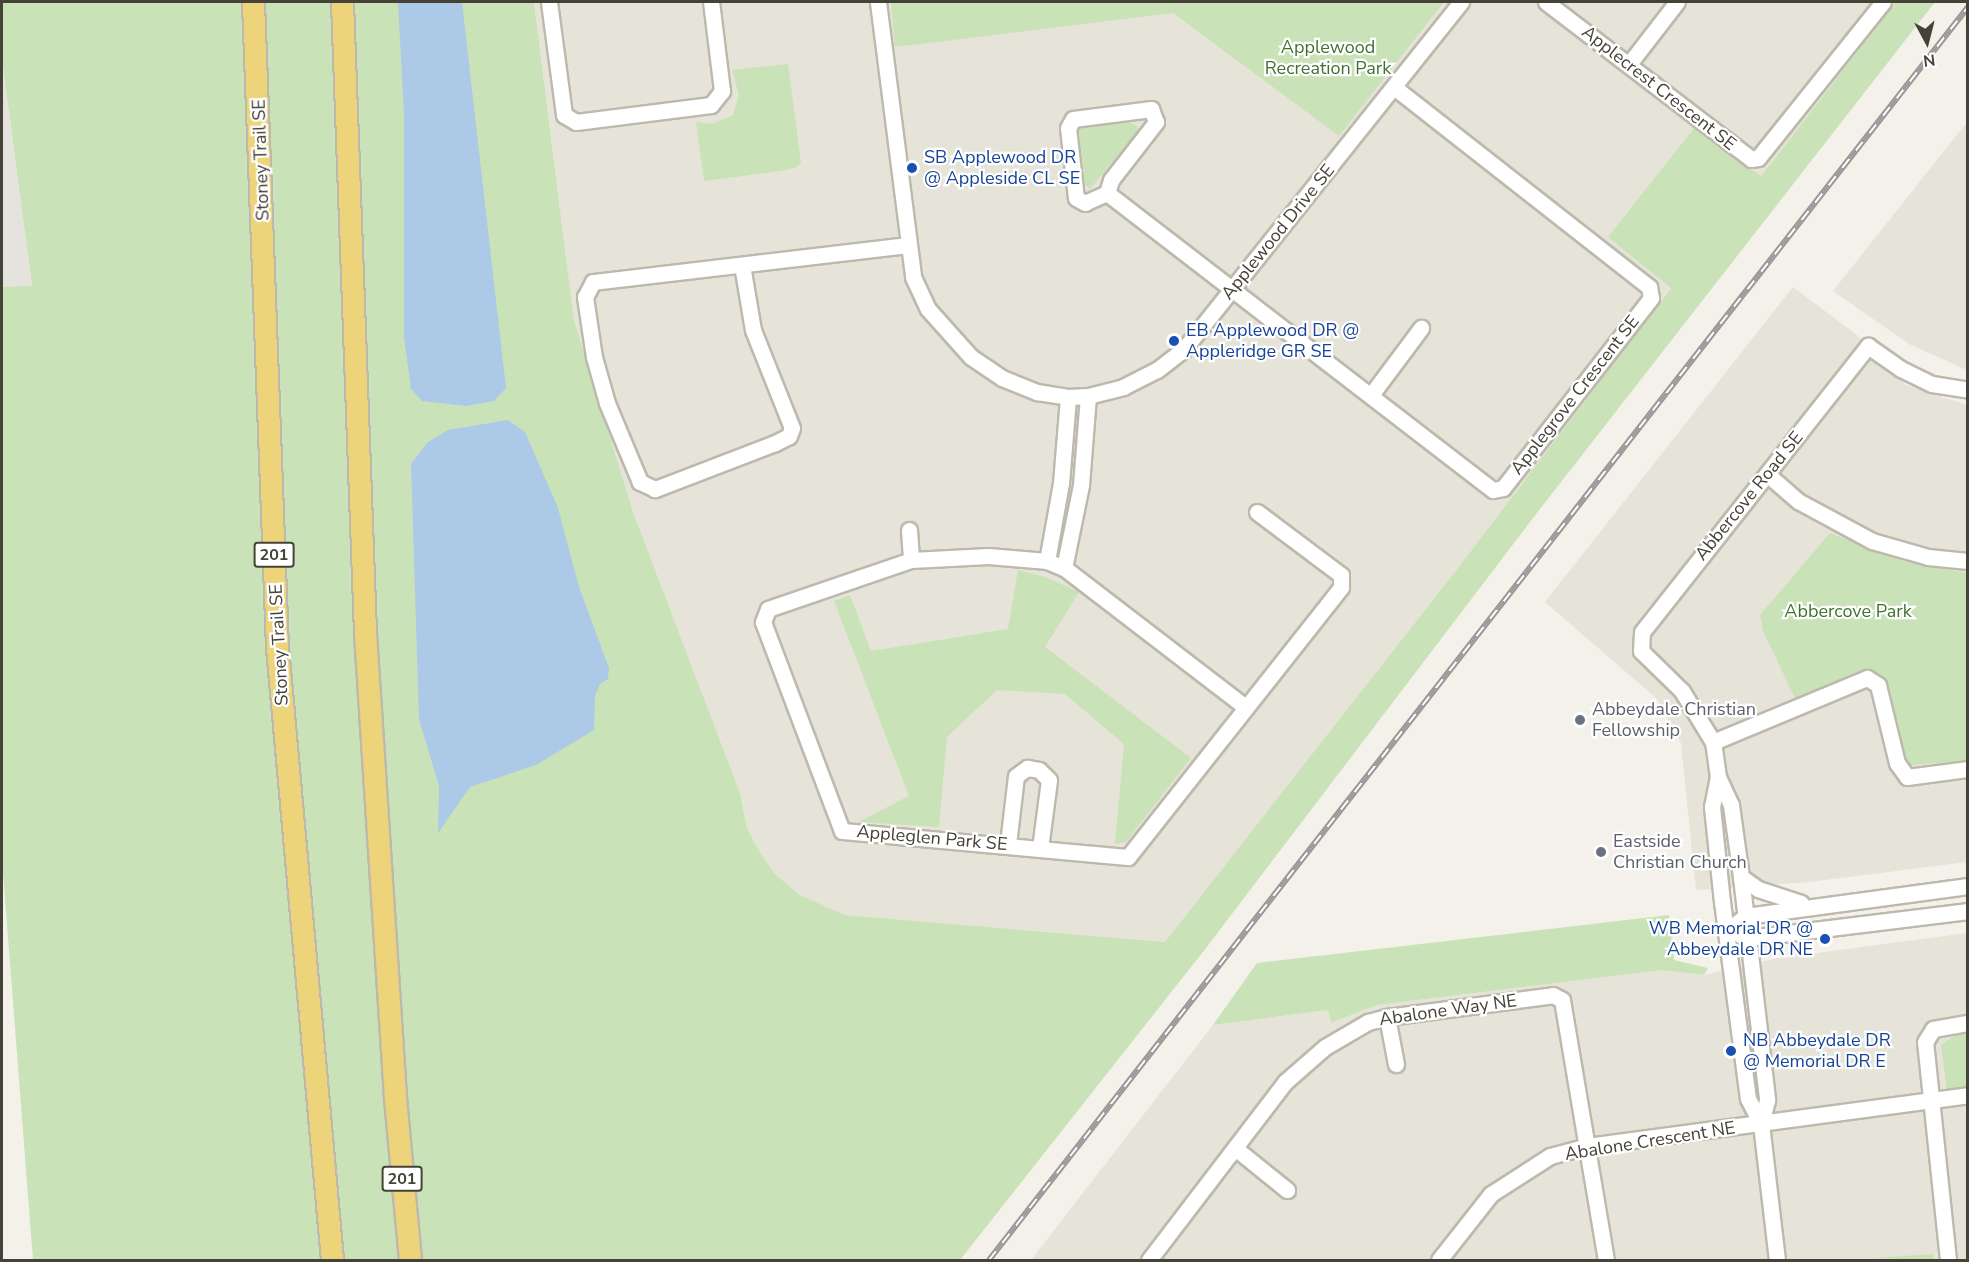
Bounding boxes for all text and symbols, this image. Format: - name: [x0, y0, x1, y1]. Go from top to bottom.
- north arrow: [1897, 12, 1957, 72]
- street label: Applecrest Crescent SE: [1578, 21, 1740, 155]
- park label: Applewood Recreation Park: [1265, 37, 1391, 80]
- text: N: [1922, 48, 1936, 72]
- street label: Stoney Trail SE: [248, 99, 274, 221]
- place label: SB Applewood DR @ Appleside CL SE: [924, 147, 1080, 190]
- street label: Applewood Drive SE: [1217, 160, 1339, 304]
- marker: SB Applewood DR @ Appleside CL SE: [905, 161, 919, 175]
- street label: Applegrove Crescent SE: [1506, 311, 1644, 479]
- place label: EB Applewood DR @ Appleridge GR SE: [1186, 320, 1359, 362]
- marker: EB Applewood DR @ Appleridge GR SE: [1167, 334, 1181, 348]
- street label: Abbercove Road SE: [1690, 427, 1808, 565]
- road number: 201: [253, 542, 295, 568]
- street label: Stoney Trail SE: [265, 584, 293, 706]
- park label: Abbercove Park: [1784, 600, 1912, 622]
- place label: Abbeydale Christian Fellowship: [1592, 699, 1756, 742]
- marker: Abbeydale Christian Fellowship: [1573, 713, 1587, 727]
- street label: Appleglen Park SE: [856, 821, 1008, 855]
- place label: Eastside Christian Church: [1613, 831, 1747, 874]
- marker: Eastside Christian Church: [1594, 845, 1608, 859]
- place label: WB Memorial DR @ Abbeydale DR NE: [1649, 918, 1813, 960]
- marker: WB Memorial DR @ Abbeydale DR NE: [1818, 932, 1832, 946]
- street label: Abalone Way NE: [1378, 990, 1518, 1030]
- place label: NB Abbeydale DR @ Memorial DR E: [1743, 1030, 1891, 1072]
- marker: NB Abbeydale DR @ Memorial DR E: [1724, 1044, 1738, 1058]
- street label: Abalone Crescent NE: [1563, 1117, 1737, 1165]
- road number: 201: [381, 1166, 423, 1192]

